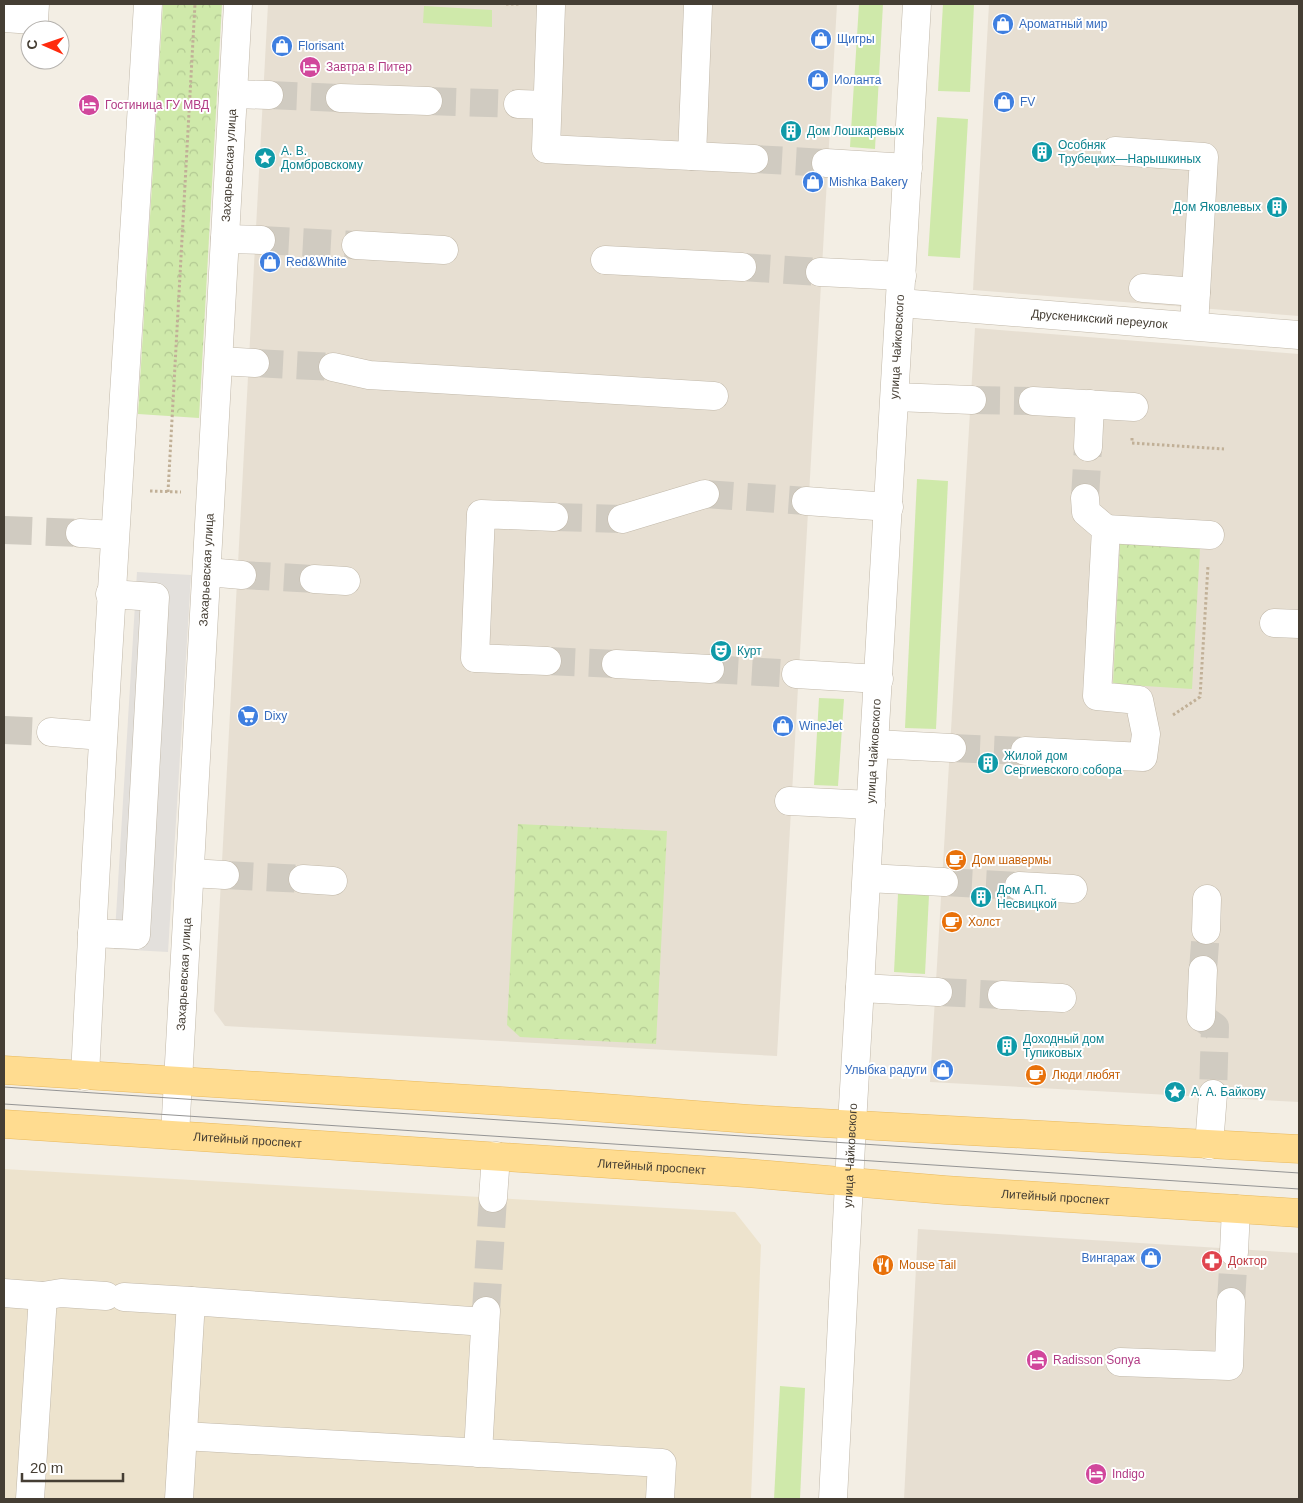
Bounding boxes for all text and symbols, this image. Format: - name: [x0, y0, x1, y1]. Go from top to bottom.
- shop icon: Ароматный мир: [991, 12, 1015, 36]
- place label: Ароматный мир: [1019, 17, 1108, 31]
- north arrow: [20, 20, 70, 70]
- shop icon: Щигры: [809, 27, 833, 51]
- place label: Щигры: [837, 32, 875, 46]
- shop icon: Florisant: [270, 34, 294, 58]
- text: С: [24, 39, 40, 50]
- place label: Florisant: [298, 39, 345, 53]
- hotel icon: Завтра в Питер: [298, 55, 322, 79]
- place label: Завтра в Питер: [326, 60, 412, 74]
- shop icon: Иоланта: [806, 68, 830, 92]
- place label: Иоланта: [834, 73, 882, 87]
- shop icon: FV: [992, 90, 1016, 114]
- hotel icon: Гостиница ГУ МВД: [77, 93, 101, 117]
- place label: FV: [1020, 95, 1035, 109]
- place label: Гостиница ГУ МВД: [105, 98, 209, 112]
- street label: Захарьевская улица: [219, 108, 239, 223]
- building icon: Дом Лошкаревых: [779, 119, 803, 143]
- place label: Дом Лошкаревых: [807, 124, 904, 138]
- place label: Особняк Трубецких—Нарышкиных: [1058, 138, 1201, 166]
- building icon: Особняк Трубецких—Нарышкиных: [1030, 140, 1054, 164]
- place label: А. В. Домбровскому: [281, 144, 363, 172]
- place icon: А. В. Домбровскому: [253, 146, 277, 170]
- shop icon: Mishka Bakery: [801, 170, 825, 194]
- place label: Mishka Bakery: [829, 175, 908, 189]
- building icon: Дом Яковлевых: [1265, 195, 1289, 219]
- place label: Дом Яковлевых: [1173, 200, 1261, 214]
- shop icon: Red&White: [258, 250, 282, 274]
- place label: Red&White: [286, 255, 347, 269]
- street label: улица Чайковского: [887, 294, 907, 400]
- street label: Друскеникский переулок: [1031, 307, 1169, 331]
- street label: Захарьевская улица: [196, 513, 217, 627]
- theatre icon: Курт: [709, 639, 733, 663]
- place label: Курт: [737, 644, 762, 658]
- street label: улица Чайковского: [864, 698, 884, 804]
- supermarket icon: Dixy: [236, 704, 260, 728]
- place label: Dixy: [264, 709, 287, 723]
- shop icon: WineJet: [771, 714, 795, 738]
- place label: WineJet: [799, 719, 843, 733]
- place label: Жилой дом Сергиевского собора: [1004, 749, 1122, 777]
- building icon: Жилой дом Сергиевского собора: [976, 751, 1000, 775]
- cafe icon: Дом шавермы: [944, 848, 968, 872]
- place label: Дом шавермы: [972, 853, 1051, 867]
- place label: Дом А.П. Несвицкой: [997, 883, 1057, 911]
- building icon: Дом А.П. Несвицкой: [969, 885, 993, 909]
- cafe icon: Холст: [940, 910, 964, 934]
- place label: Холст: [968, 915, 1001, 929]
- street label: Захарьевская улица: [174, 917, 194, 1031]
- place label: Доходный дом Тупиковых: [1023, 1032, 1104, 1060]
- building icon: Доходный дом Тупиковых: [995, 1034, 1019, 1058]
- shop icon: Улыбка радуги: [931, 1058, 955, 1082]
- place label: Улыбка радуги: [845, 1063, 927, 1077]
- cafe icon: Люди любят: [1024, 1063, 1048, 1087]
- place label: Люди любят: [1052, 1068, 1121, 1082]
- place icon: А. А. Байкову: [1163, 1080, 1187, 1104]
- place label: А. А. Байкову: [1191, 1085, 1266, 1099]
- street label: улица Чайковского: [841, 1102, 860, 1208]
- street label: Литейный проспект: [193, 1130, 303, 1151]
- street label: Литейный проспект: [597, 1156, 707, 1177]
- street label: Литейный проспект: [1001, 1187, 1111, 1208]
- shop icon: Вингараж: [1139, 1246, 1163, 1270]
- pharmacy icon: Доктор: [1200, 1249, 1224, 1273]
- place label: Вингараж: [1082, 1251, 1135, 1265]
- restaurant icon: Mouse Tail: [871, 1253, 895, 1277]
- place label: Доктор: [1228, 1254, 1267, 1268]
- place label: Mouse Tail: [899, 1258, 956, 1272]
- hotel icon: Radisson Sonya: [1025, 1348, 1049, 1372]
- place label: Radisson Sonya: [1053, 1353, 1141, 1367]
- scale bar: [22, 1450, 124, 1482]
- text: 20 m: [30, 1459, 63, 1476]
- hotel icon: Indigo: [1084, 1462, 1108, 1486]
- place label: Indigo: [1112, 1467, 1145, 1481]

